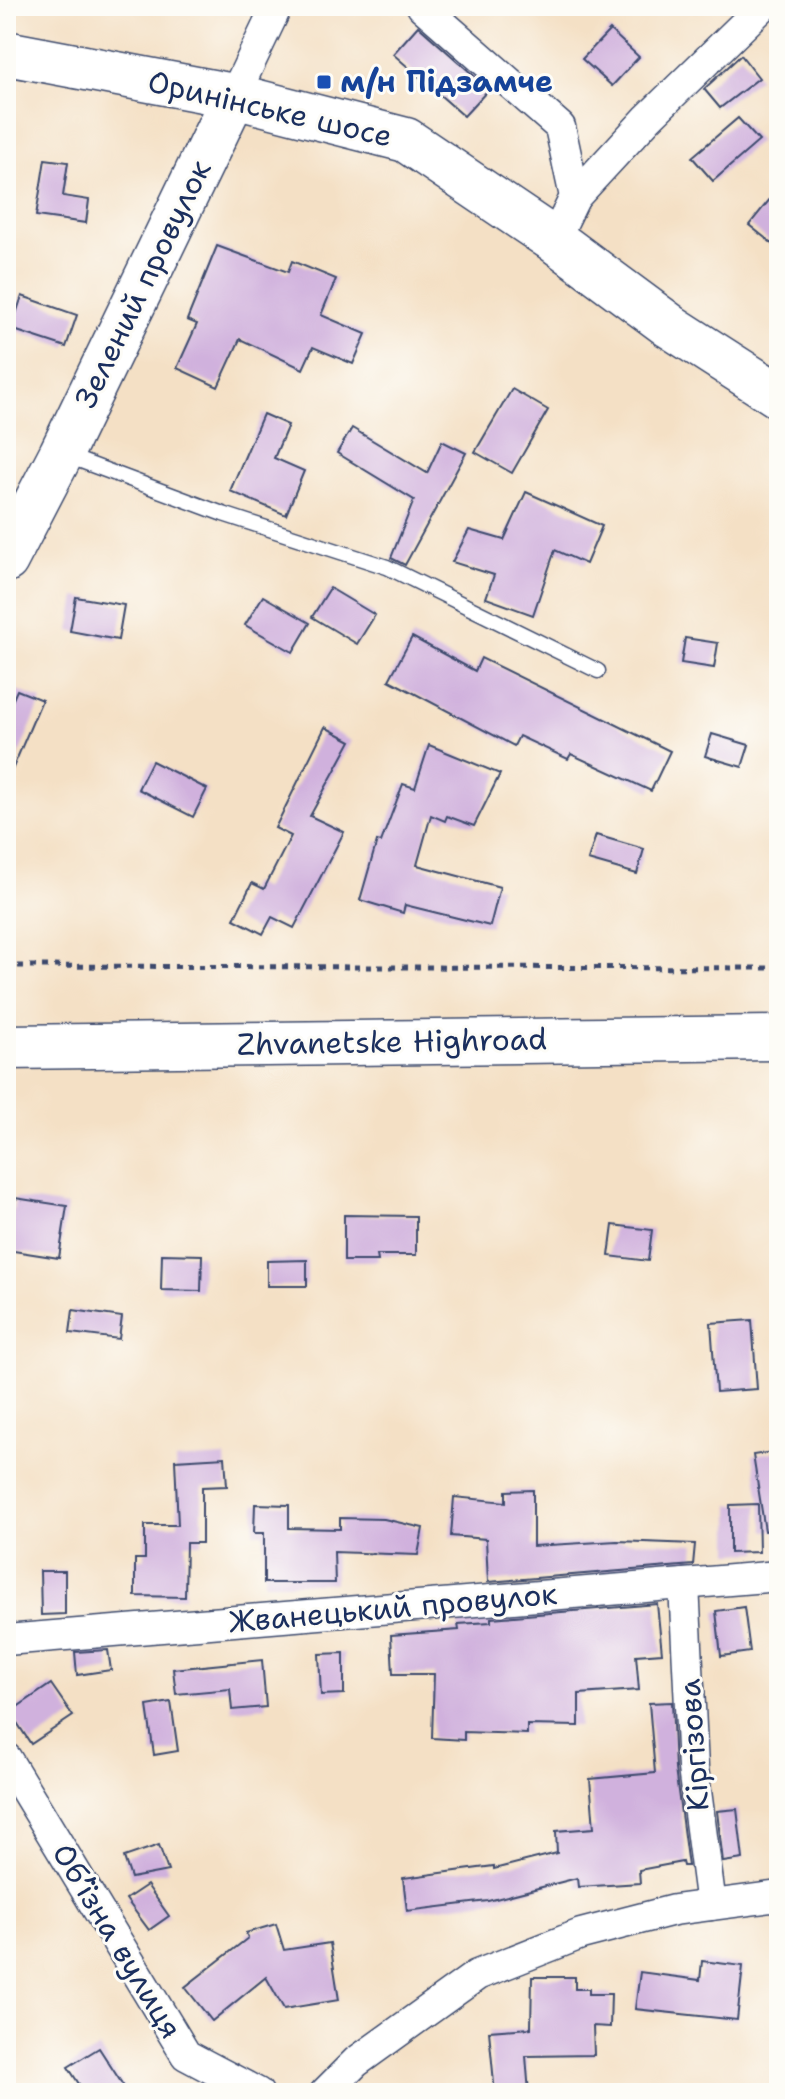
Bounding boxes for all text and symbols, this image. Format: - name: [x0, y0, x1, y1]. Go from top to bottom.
- street label: Оринінське шосе: [144, 60, 396, 157]
- place label: м/н Підзамче: [340, 61, 553, 102]
- marker: м/н Підзамче: [315, 73, 333, 91]
- street label: Зелений провулок: [65, 153, 220, 415]
- street label: Zhvanetske Highroad: [237, 1018, 547, 1065]
- street label: Жванецький провулок: [227, 1573, 559, 1642]
- street label: Кіргізова: [668, 1677, 719, 1813]
- street label: Обʼїзна вулиця: [43, 1836, 192, 2046]

